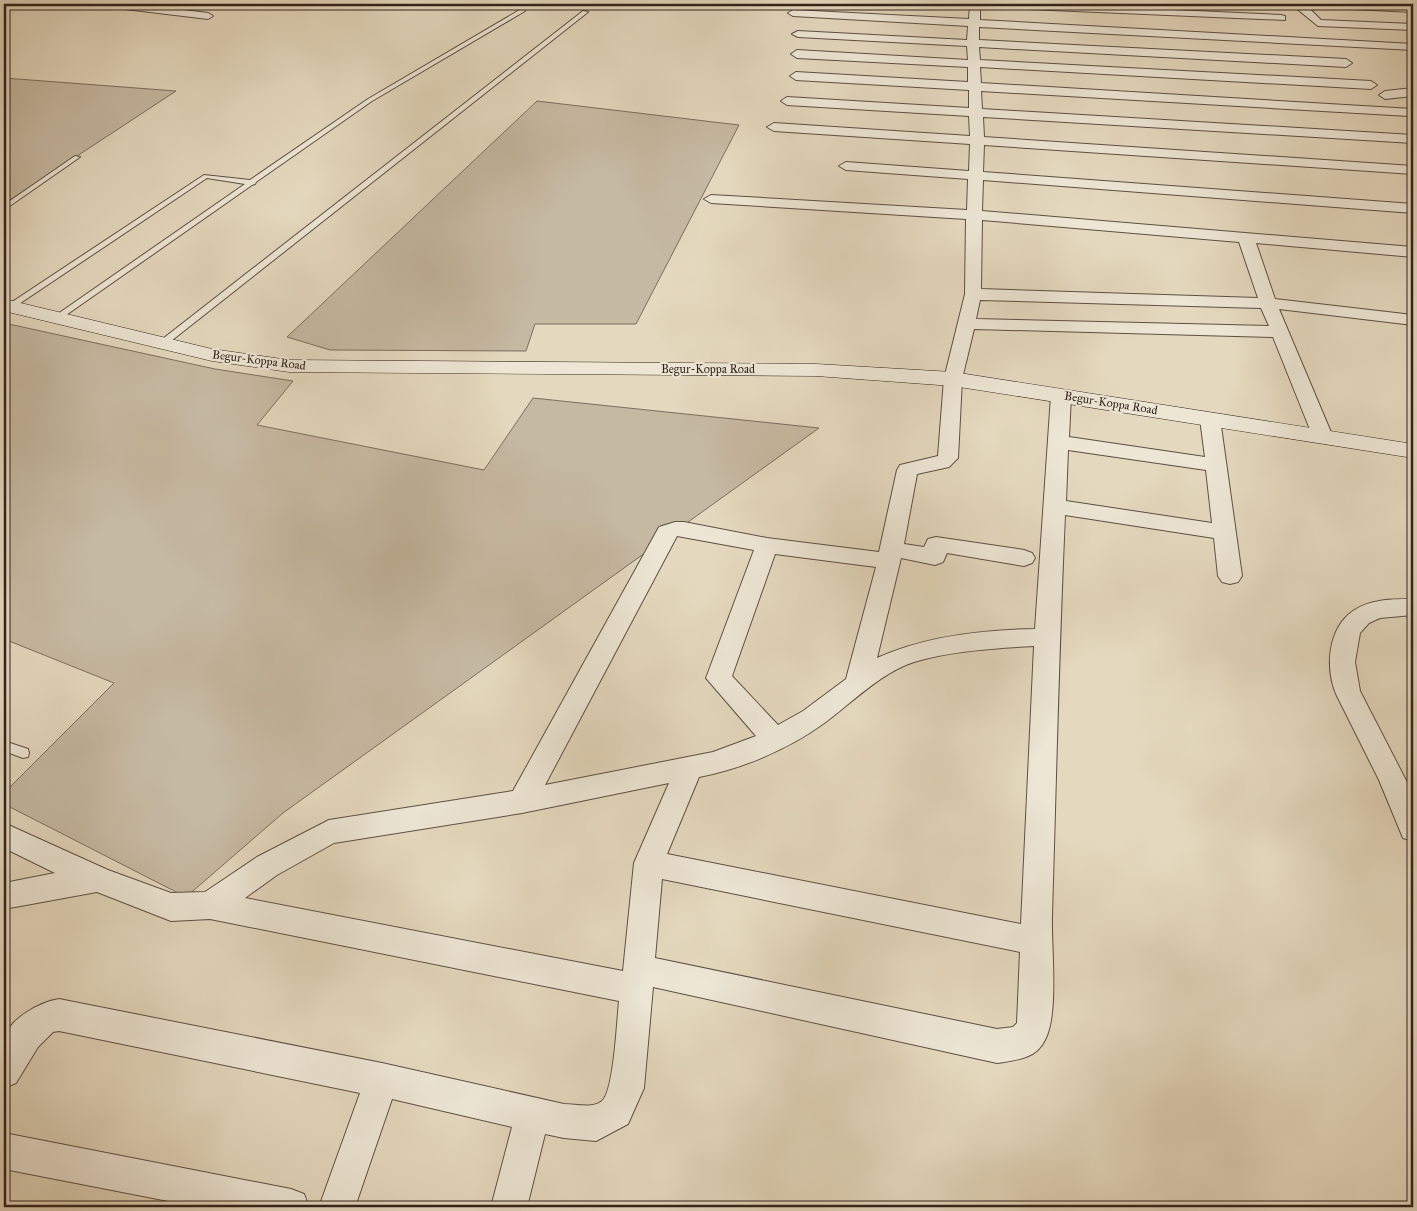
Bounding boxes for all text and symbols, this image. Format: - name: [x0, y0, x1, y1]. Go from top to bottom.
- street label: Begur-Koppa Road: [211, 347, 307, 374]
- street label: Begur-Koppa Road: [661, 362, 755, 377]
- street label: Begur-Koppa Road: [1063, 389, 1159, 418]

